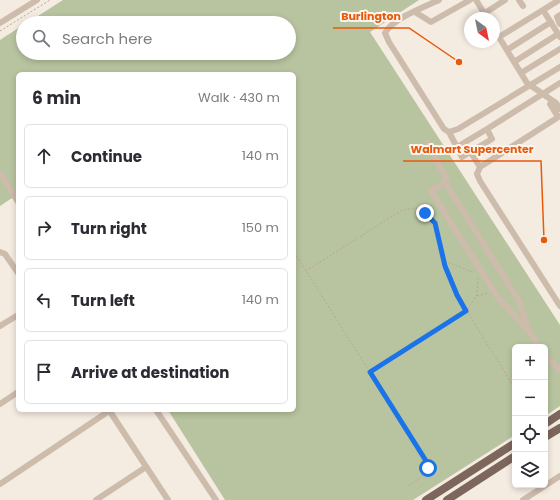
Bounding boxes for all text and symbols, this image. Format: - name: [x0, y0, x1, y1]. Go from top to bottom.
- callout: Burlington: [333, 5, 409, 28]
- text: Burlington: [341, 8, 401, 24]
- north arrow: [464, 12, 500, 48]
- search box: [16, 16, 296, 60]
- icon: search: [30, 27, 52, 49]
- text: Search here: [62, 28, 152, 49]
- text: 6 min: [32, 86, 81, 110]
- text: Walk · 430 m: [198, 88, 280, 107]
- callout: Walmart Supercenter: [403, 138, 541, 161]
- text: Walmart Supercenter: [411, 141, 534, 157]
- icon: ahead: [33, 145, 55, 167]
- text: Continue: [71, 146, 142, 167]
- text: 140 m: [242, 146, 279, 165]
- route end: [416, 204, 434, 222]
- icon: right: [33, 217, 55, 239]
- text: Turn right: [71, 218, 147, 239]
- text: 150 m: [242, 218, 279, 237]
- icon: left: [33, 289, 55, 311]
- text: Turn left: [71, 290, 135, 311]
- text: 140 m: [242, 290, 279, 309]
- map controls: [512, 344, 548, 488]
- button: +: [512, 344, 548, 380]
- icon: arrive: [33, 361, 55, 383]
- text: Arrive at destination: [71, 362, 229, 383]
- button: −: [512, 380, 548, 416]
- button: locate: [512, 416, 548, 452]
- button: layers: [512, 452, 548, 488]
- route start: [419, 459, 437, 477]

